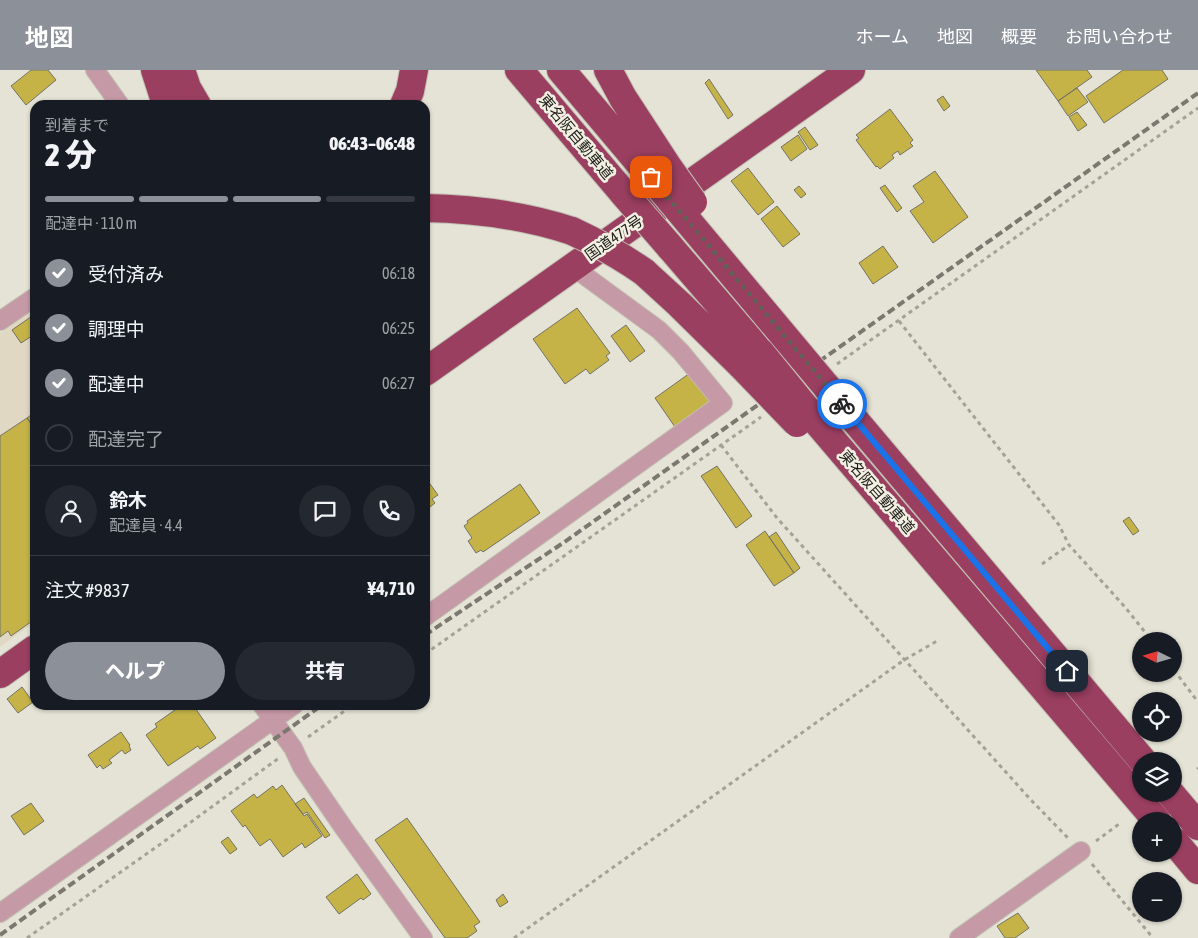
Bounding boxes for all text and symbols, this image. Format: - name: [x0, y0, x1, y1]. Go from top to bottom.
- text: 地図: [25, 24, 73, 51]
- text: ホーム: [856, 26, 909, 47]
- text: 地図: [937, 26, 973, 47]
- text: 概要: [1001, 26, 1037, 47]
- text: お問い合わせ: [1065, 26, 1173, 47]
- street label: 東名阪自動車道: [536, 91, 617, 182]
- text: 到着まで: [45, 116, 109, 134]
- text: 06:43–06:48: [329, 132, 415, 154]
- text: 2 分: [45, 136, 96, 173]
- pin: [630, 156, 672, 198]
- icon: bag: [637, 163, 665, 191]
- street label: 国道477号: [582, 212, 646, 264]
- text: 配達中 · 110 m: [45, 214, 137, 232]
- icon: check: [45, 259, 73, 287]
- text: 受付済み: [88, 263, 164, 285]
- text: 06:18: [382, 264, 415, 282]
- icon: check: [45, 314, 73, 342]
- text: 調理中: [88, 318, 145, 340]
- text: 06:25: [382, 319, 415, 337]
- icon: check: [45, 369, 73, 397]
- text: 配達中: [88, 373, 145, 395]
- text: 06:27: [382, 374, 415, 392]
- courier: [817, 379, 867, 429]
- icon: bike: [828, 390, 856, 418]
- text: 配達完了: [88, 428, 164, 450]
- street label: 東名阪自動車道: [837, 446, 918, 537]
- button: person: [45, 485, 97, 537]
- button: chat: [299, 485, 351, 537]
- button: phone: [363, 485, 415, 537]
- text: 鈴木: [109, 489, 147, 511]
- text: 配達員 · 4.4: [109, 516, 183, 534]
- text: ¥4,710: [367, 577, 415, 599]
- text: 注文 #9837: [45, 579, 130, 601]
- north arrow: [1132, 632, 1182, 682]
- map controls: [1132, 632, 1182, 922]
- button: ヘルプ: [45, 642, 225, 700]
- button: 共有: [235, 642, 415, 700]
- pin: [1046, 650, 1088, 692]
- icon: home: [1053, 657, 1081, 685]
- button: locate: [1132, 692, 1182, 742]
- button: layers: [1132, 752, 1182, 802]
- button: +: [1132, 812, 1182, 862]
- button: −: [1132, 872, 1182, 922]

